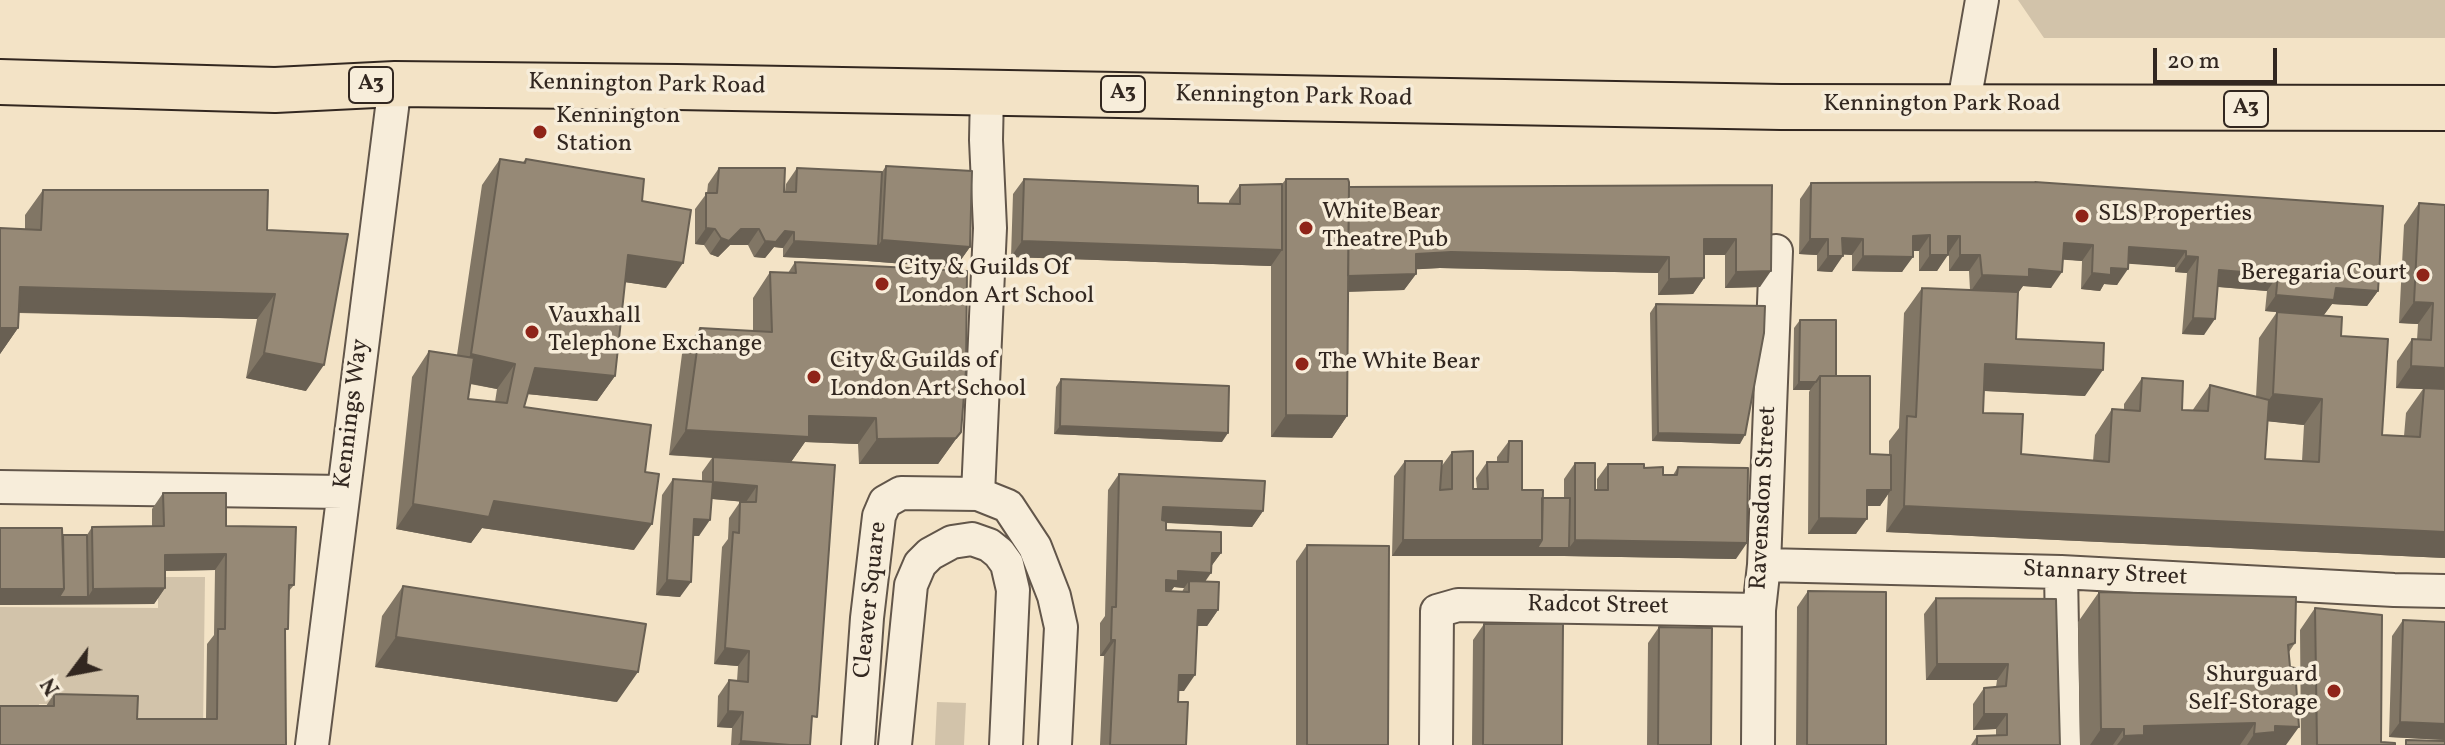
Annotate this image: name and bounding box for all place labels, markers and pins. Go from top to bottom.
place label: Kennington Station [556,104,680,160]
marker: Kennington Station [531,123,549,141]
place label: White Bear Theatre Pub [1322,200,1448,256]
place label: SLS Properties [2098,202,2252,230]
marker: SLS Properties [2073,207,2091,225]
marker: White Bear Theatre Pub [1297,219,1315,237]
place label: City & Guilds Of London Art School [898,256,1094,312]
place label: Beregaria Court [2241,261,2407,289]
marker: Beregaria Court [2414,266,2432,284]
marker: City & Guilds Of London Art School [873,275,891,293]
place label: Vauxhall Telephone Exchange [548,304,762,360]
marker: Vauxhall Telephone Exchange [523,323,541,341]
place label: City & Guilds of London Art School [830,349,1026,405]
place label: The White Bear [1318,350,1480,378]
marker: The White Bear [1293,355,1311,373]
marker: City & Guilds of London Art School [805,368,823,386]
place label: Shurguard Self-Storage [2188,663,2318,719]
marker: Shurguard Self-Storage [2325,682,2343,700]

